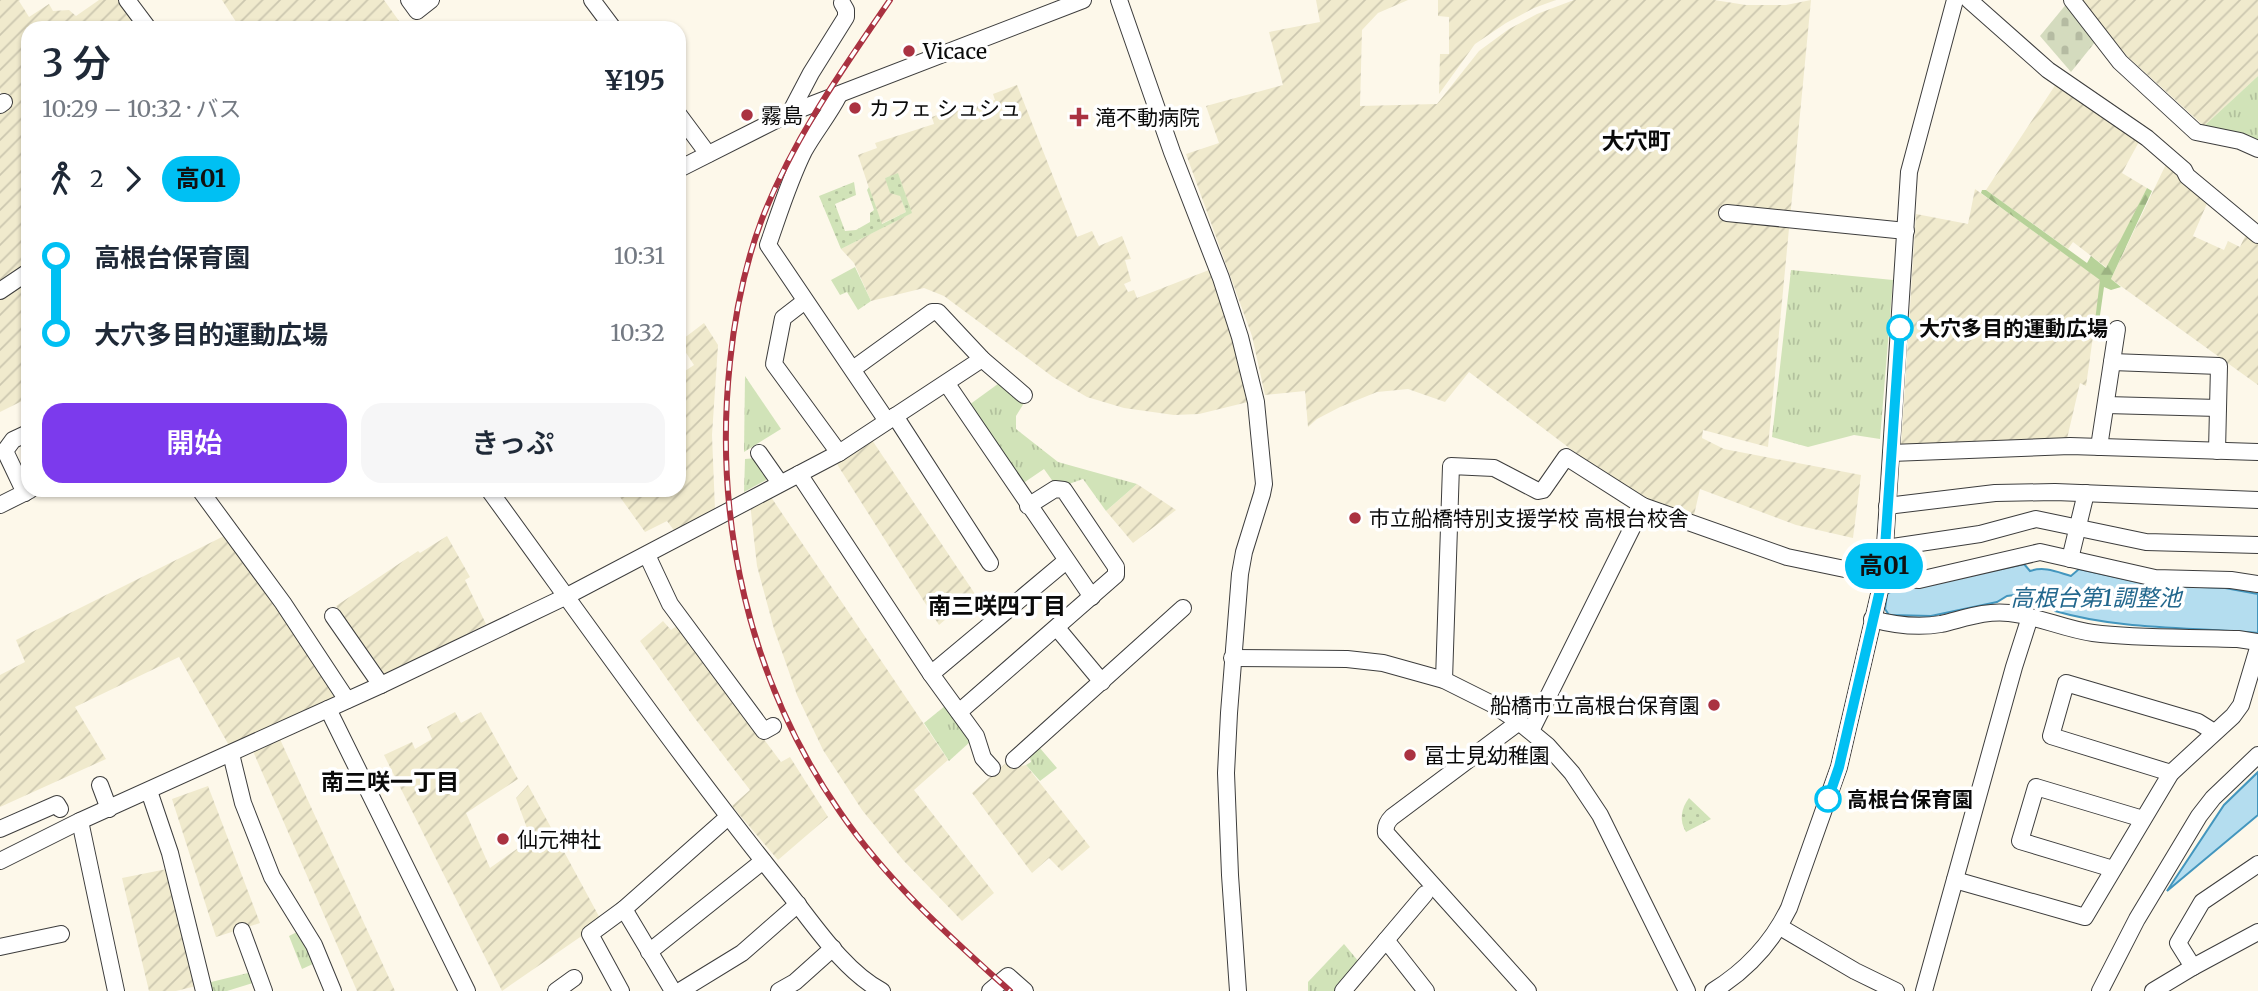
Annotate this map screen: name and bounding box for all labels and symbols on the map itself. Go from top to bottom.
place label: Vicace [922,38,987,65]
marker: Vicace [901,43,917,59]
place label: カフェ シュシュ [869,95,1021,122]
marker: カフェ シュシュ [847,100,863,116]
place label: 霧島 [761,102,803,129]
place label: 滝不動病院 [1095,104,1200,131]
marker: 霧島 [739,107,755,123]
marker: 滝不動病院 [1069,107,1089,127]
district label: 大穴町 [1602,126,1671,155]
marker: 大穴多目的運動広場 [1887,315,1913,341]
place label: 大穴多目的運動広場 [1919,315,2108,342]
place label: 市立船橋特別支援学校 高根台校舎 [1369,505,1689,532]
marker: 市立船橋特別支援学校 高根台校舎 [1347,510,1363,526]
line badge: 高01 [1844,543,1924,589]
water label: 高根台第1調整池 [2010,583,2184,612]
district label: 南三咲四丁目 [928,591,1066,620]
place label: 船橋市立高根台保育園 [1490,692,1700,719]
marker: 船橋市立高根台保育園 [1706,697,1722,713]
place label: 冨士見幼稚園 [1424,742,1550,769]
marker: 冨士見幼稚園 [1402,747,1418,763]
district label: 南三咲一丁目 [321,767,459,796]
marker: 高根台保育園 [1815,786,1841,812]
place label: 高根台保育園 [1847,786,1973,813]
place label: 仙元神社 [517,826,601,853]
marker: 仙元神社 [495,831,511,847]

